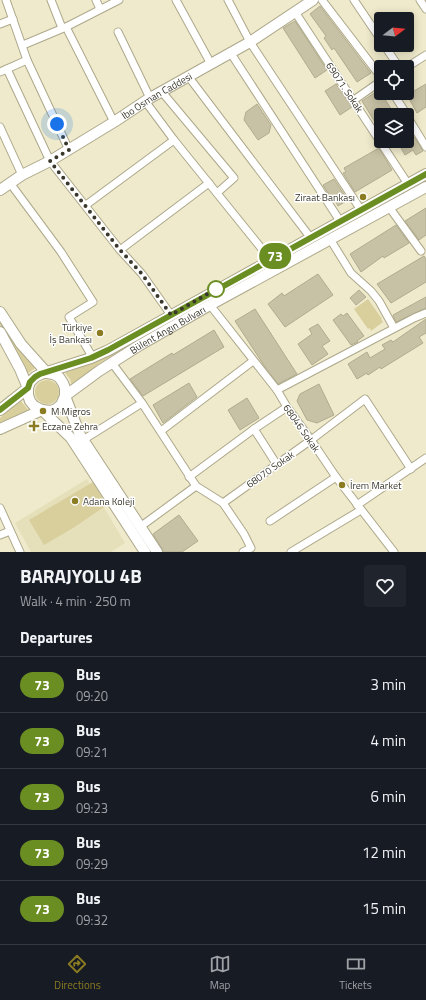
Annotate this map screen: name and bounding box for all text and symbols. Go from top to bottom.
north arrow [374,12,414,52]
map controls [374,12,414,148]
street label: 69071. Sokak [322,59,367,116]
button: locate [374,60,414,100]
street label: İbo Osman Caddesi [118,69,195,123]
button: layers [374,108,414,148]
your location [47,114,67,134]
place label: Ziraat Bankası [295,190,355,205]
marker: Ziraat Bankası [358,192,368,202]
line badge: 73 [257,243,293,269]
text: 73 [267,245,283,266]
unlabelled marker [207,280,225,298]
street label: Bülent Angın Bulvarı [127,302,208,358]
place label: Türkiye İş Bankası [50,320,92,347]
marker: Türkiye İş Bankası [95,328,105,338]
street label: 68046 Sokak [280,401,324,455]
place label: M Migros [51,404,91,419]
marker: M Migros [38,406,48,416]
place label: Eczane Zehra [42,419,98,434]
marker: Eczane Zehra [29,421,39,431]
street label: 68070 Sokak [243,447,297,491]
place label: İrem Market [350,478,402,493]
marker: İrem Market [337,480,347,490]
place label: Adana Koleji [83,494,134,509]
marker: Adana Koleji [70,496,80,506]
text: BARAJYOLU 4B [20,561,142,590]
button: heart [364,565,406,607]
text: Walk · 4 min · 250 m [20,591,131,611]
text: Departures [20,626,93,649]
text: Bus [76,663,101,686]
text: 3 min [370,673,406,696]
text: 73 [34,674,50,695]
text: 09:20 [76,686,108,706]
text: Bus [76,719,101,742]
text: 4 min [370,729,406,752]
text: 73 [34,730,50,751]
text: 09:21 [76,742,108,762]
text: Bus [76,775,101,798]
text: 6 min [370,785,406,808]
text: 73 [34,786,50,807]
text: 09:23 [76,798,108,818]
text: Bus [76,831,101,854]
text: 12 min [362,841,406,864]
text: 73 [34,842,50,863]
text: 09:29 [76,854,108,874]
text: Bus [76,887,101,910]
text: 15 min [362,897,406,920]
text: 73 [34,898,50,919]
text: 09:32 [76,910,108,930]
tab: Directions [54,953,101,993]
tab: Map [209,953,231,993]
tab: Tickets [339,953,372,993]

